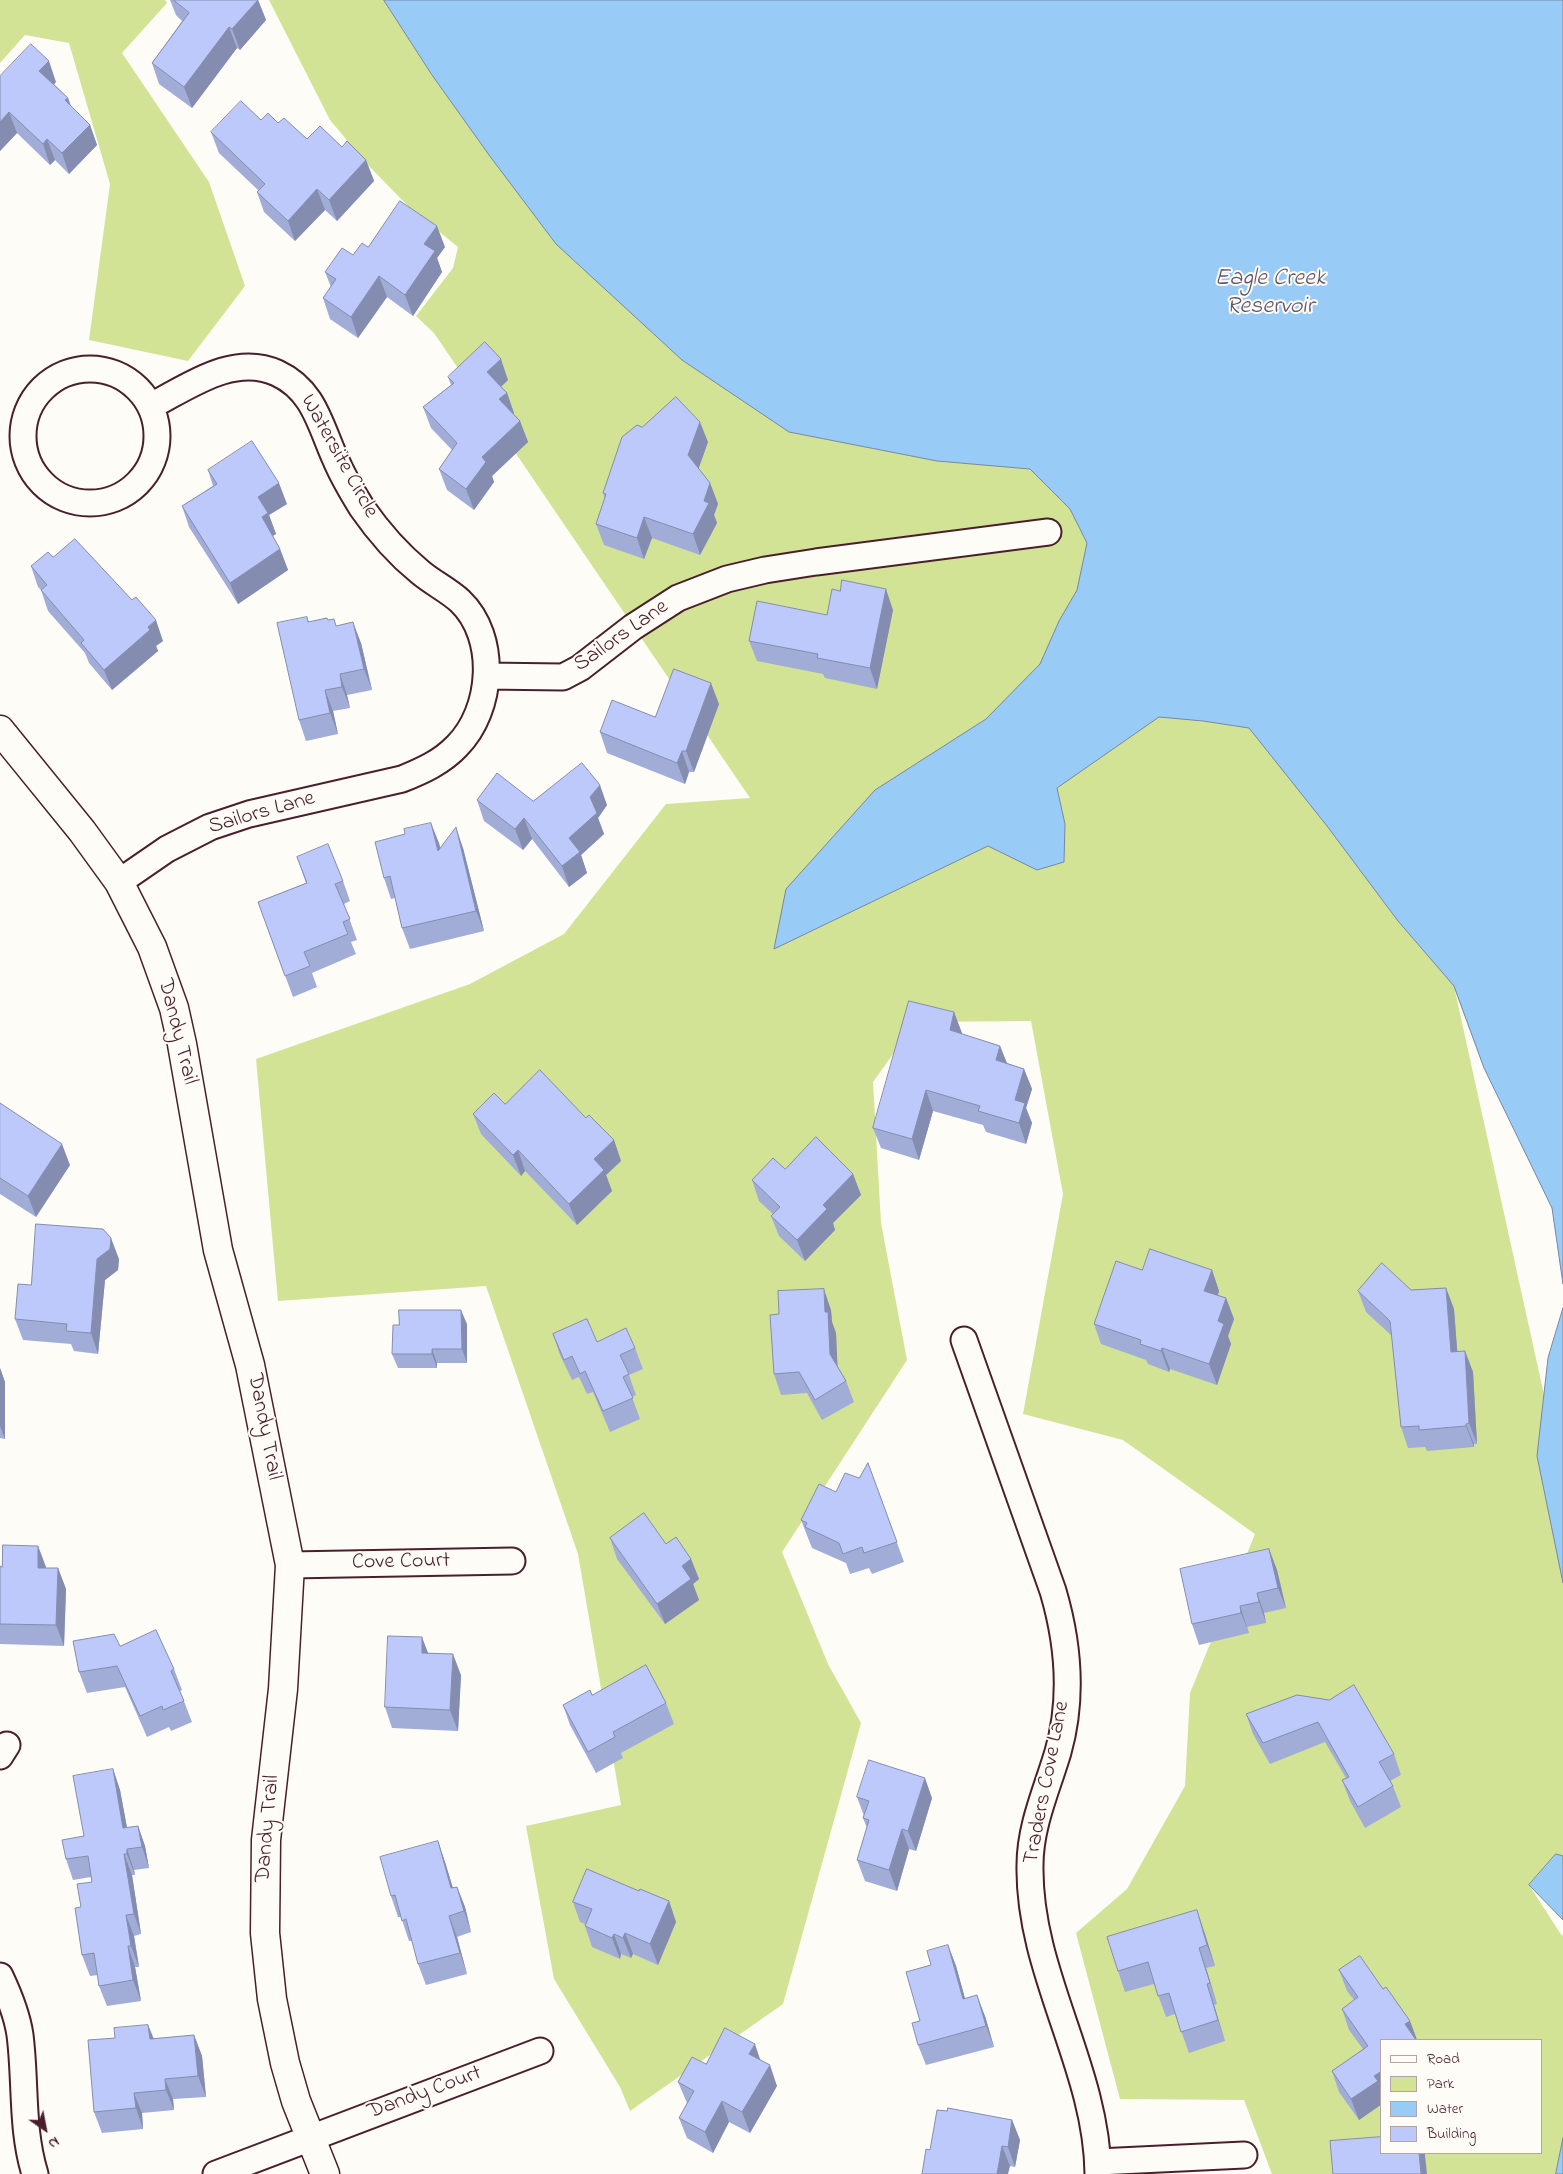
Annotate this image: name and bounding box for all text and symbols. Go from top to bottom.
water label: Eagle Creek Reservoir [1215,266,1325,322]
street label: Watersite Circle [293,391,383,523]
street label: Sailors Lane [570,595,674,679]
street label: Sailors Lane [206,786,318,842]
street label: Dandy Trail [150,976,202,1088]
street label: Dandy Trail [240,1372,286,1482]
street label: Cove Court [352,1549,450,1577]
street label: Traders Cove Lane [1019,1699,1077,1867]
street label: Dandy Trail [251,1774,287,1884]
legend [1380,2039,1543,2154]
text: Road [1427,2048,1460,2070]
street label: Dandy Court [364,2061,486,2127]
text: Park [1427,2073,1454,2095]
text: Water [1427,2098,1463,2120]
north arrow [20,2104,70,2154]
text: Building [1427,2123,1476,2145]
text: N [44,2131,63,2153]

